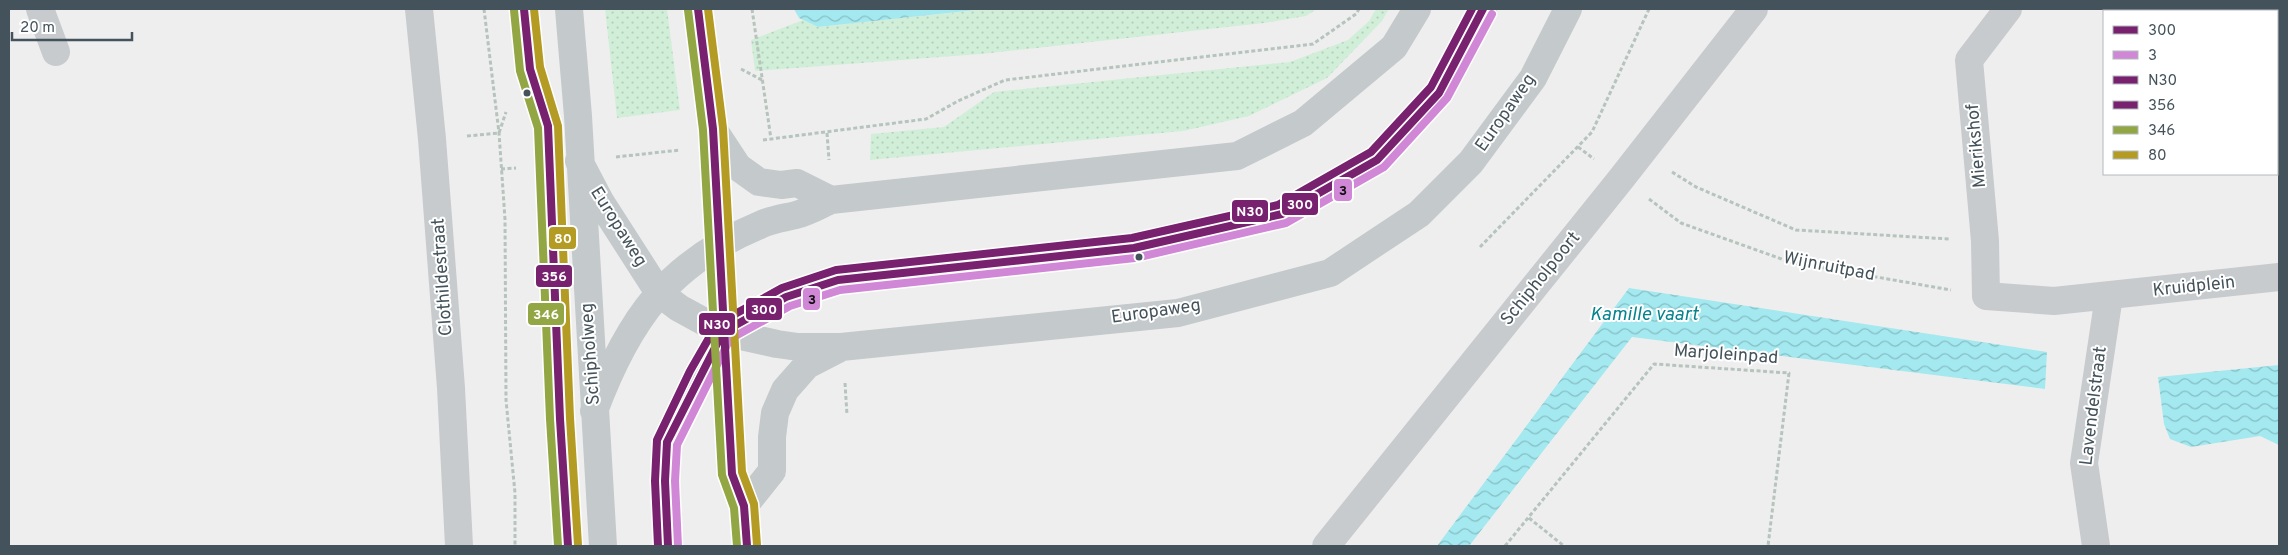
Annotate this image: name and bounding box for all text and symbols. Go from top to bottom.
scale bar [12,10,132,42]
legend [2103,10,2278,175]
text: 20 m [20,19,55,38]
text: 300 [2148,22,2176,41]
text: 3 [2148,47,2157,66]
street label: Europaweg [1471,70,1541,156]
text: N30 [2148,72,2177,91]
unlabelled marker [522,88,532,98]
text: 356 [2148,97,2175,116]
street label: Mierikshof [1962,103,1992,189]
text: 346 [2148,122,2175,141]
text: 80 [2148,147,2167,166]
line badge: 3 [1333,178,1353,202]
street label: Europaweg [584,183,652,271]
text: 3 [1339,183,1347,200]
line badge: 300 [1281,192,1319,216]
text: 300 [1287,197,1313,214]
line badge: N30 [1231,199,1269,223]
text: N30 [1236,204,1264,221]
street label: Clothildestraat [427,217,459,337]
line badge: 80 [548,226,577,250]
street label: Schipholpoort [1496,227,1586,331]
text: 80 [554,231,572,248]
street label: Wijnruitpad [1781,247,1877,287]
unlabelled marker [1134,252,1144,262]
line badge: 356 [535,264,573,288]
text: 356 [541,269,567,286]
street label: Kruidplein [2152,271,2236,303]
line badge: 3 [802,287,821,311]
text: 3 [808,292,816,309]
street label: Europaweg [1110,294,1202,330]
line badge: 300 [745,297,783,321]
line badge: 346 [527,302,565,326]
street label: Schipholweg [576,302,606,406]
text: 300 [751,302,777,319]
water label: Kamille vaart [1590,303,1699,327]
text: 346 [533,307,559,324]
line badge: N30 [698,312,736,336]
text: N30 [703,317,731,334]
street label: Marjoleinpad [1673,340,1779,370]
street label: Lavendelstraat [2075,345,2113,467]

